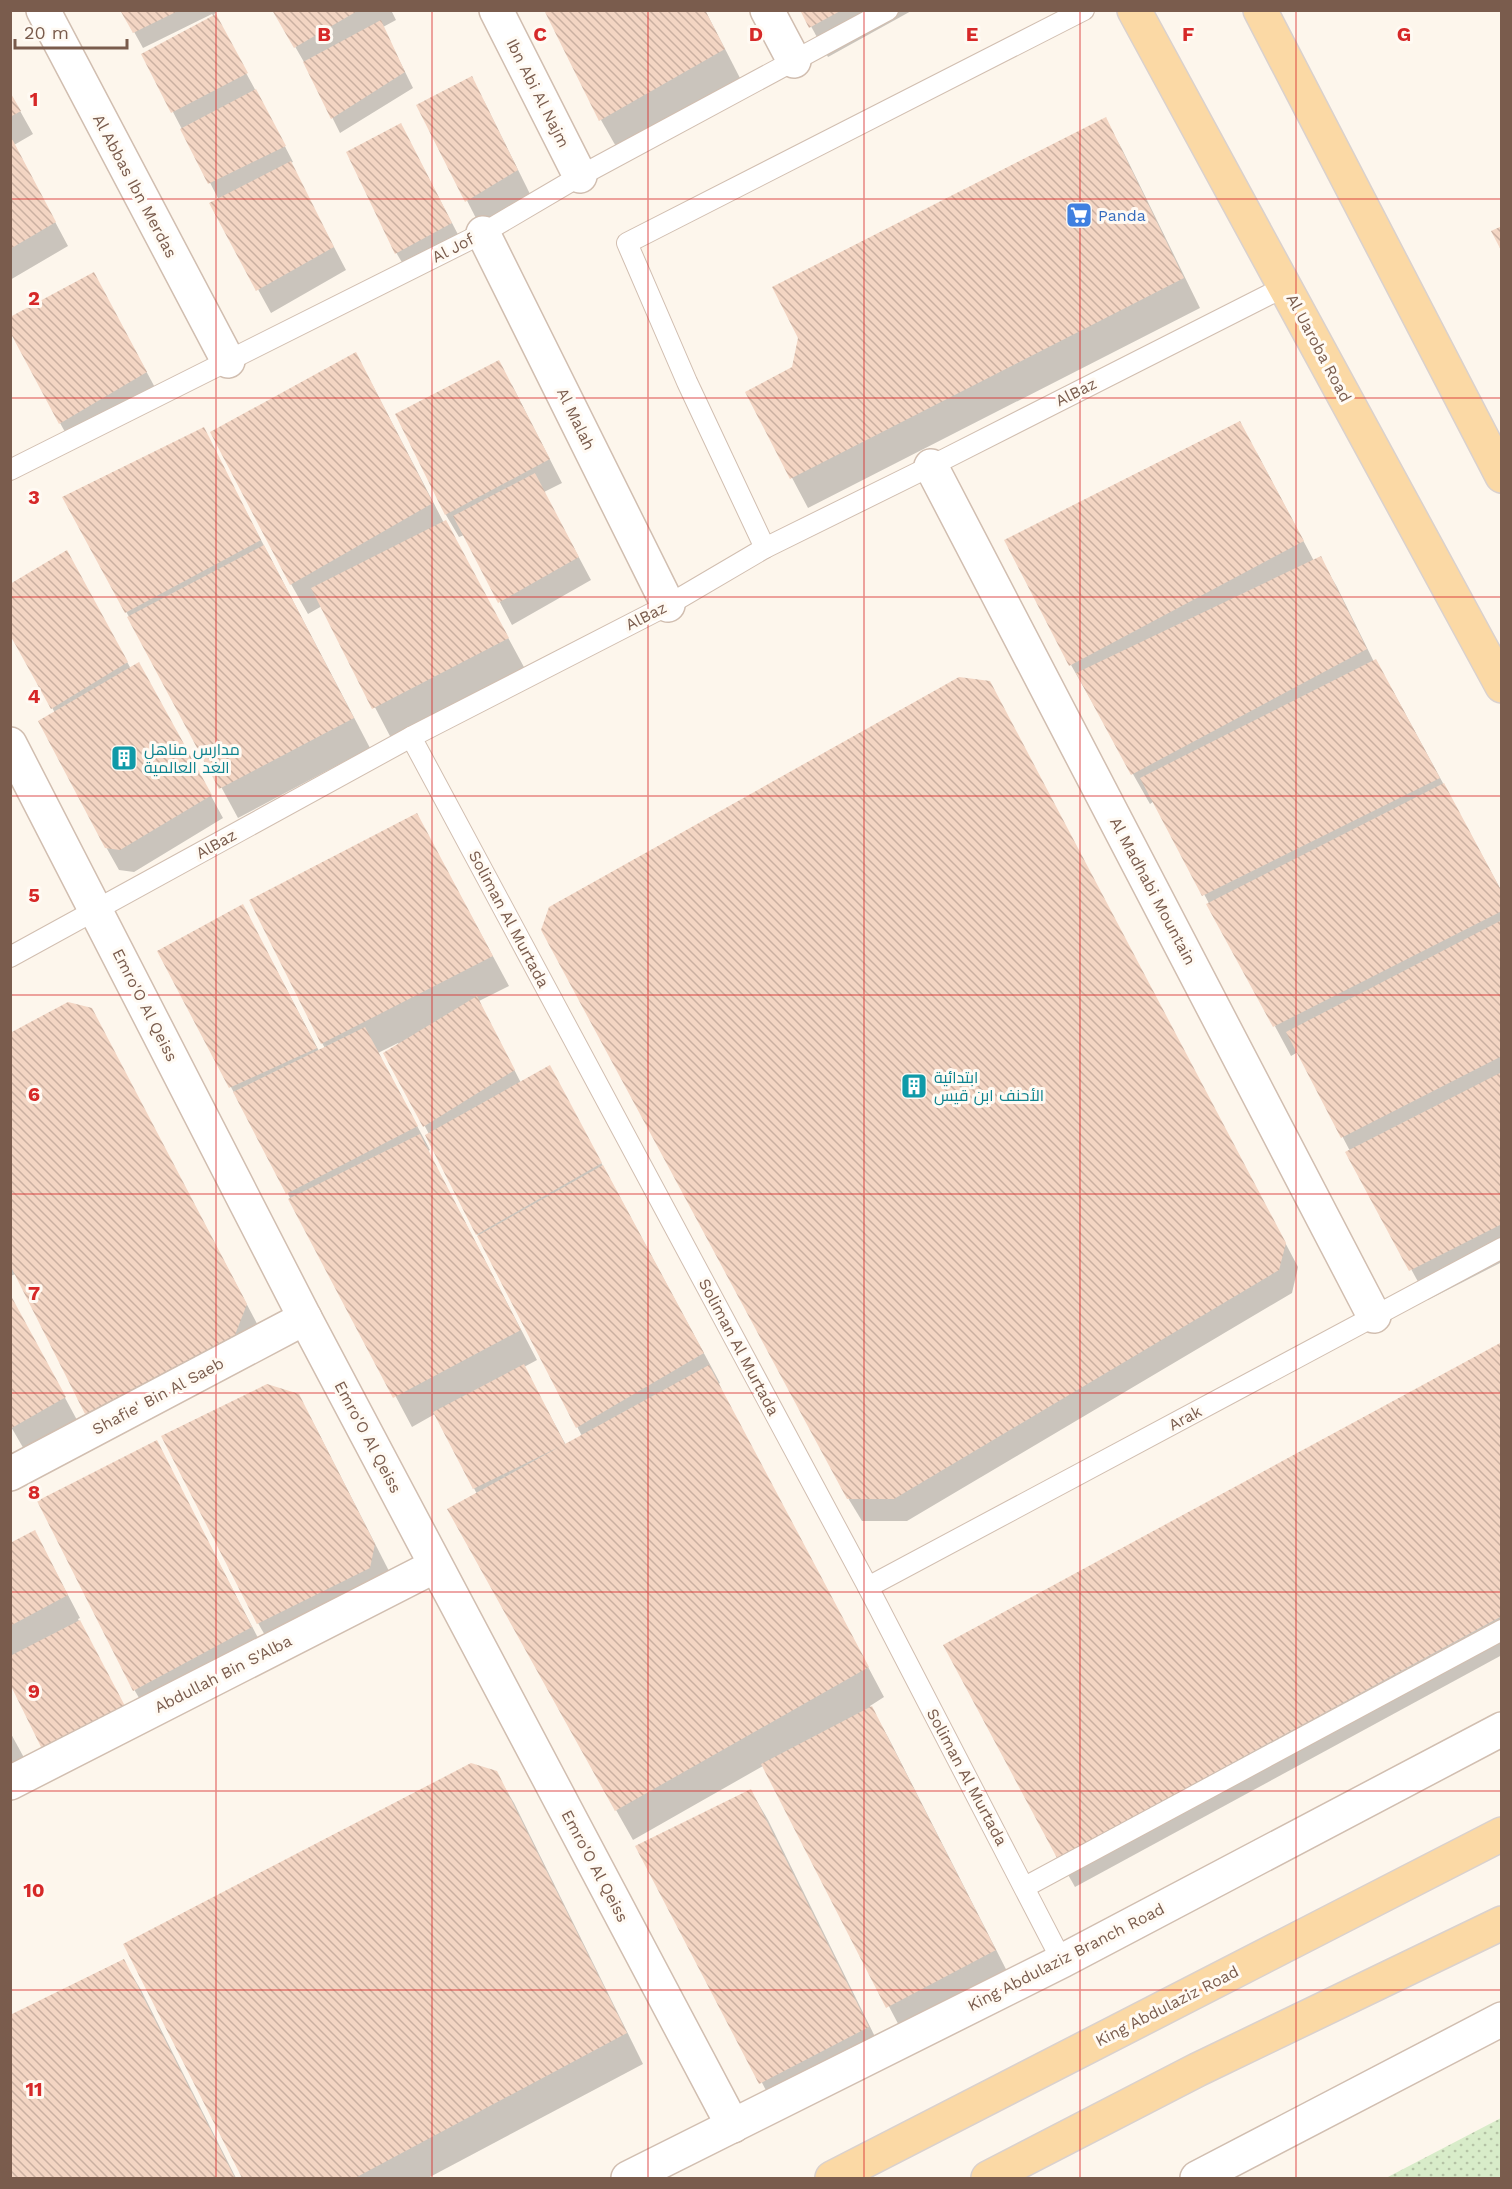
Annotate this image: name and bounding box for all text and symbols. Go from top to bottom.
scale bar [15,12,128,50]
text: 20 m [24,22,69,43]
text: B [317,22,331,46]
text: C [533,22,547,46]
text: D [749,22,763,46]
text: E [966,22,978,46]
text: F [1182,22,1194,46]
text: G [1397,22,1411,46]
street label: Ibn Abi Al Najm [502,35,574,151]
text: 1 [30,87,38,111]
street label: Al Abbas Ibn Merdas [89,111,181,261]
supermarket icon: Panda [1064,200,1094,230]
place label: Panda [1098,206,1146,225]
street label: Al Jof [429,229,478,267]
text: 2 [28,286,40,310]
street label: Al Uaroba Road [1283,291,1355,405]
street label: AlBaz [1052,374,1100,410]
street label: Al Malah [553,385,599,453]
text: 3 [28,485,40,509]
street label: AlBaz [622,598,670,634]
text: 4 [28,684,41,708]
place label: مدارس مناهل الغد العالمية [144,740,240,777]
building icon: مدارس مناهل الغد العالمية [109,743,139,773]
street label: Al Madhabi Mountain [1106,814,1200,968]
street label: AlBaz [192,825,240,863]
street label: Soliman Al Murtada [465,847,553,991]
text: 5 [28,883,40,907]
street label: Emro'O Al Qeiss [108,945,182,1065]
place label: ابتدائية الأحنف ابن قيس [934,1068,1044,1106]
building icon: ابتدائية الأحنف ابن قيس [899,1071,929,1101]
text: 6 [28,1082,40,1106]
street label: Soliman Al Murtada [695,1275,783,1419]
text: 7 [28,1281,40,1305]
street label: Shafie' Bin Al Saeb [89,1353,227,1439]
street label: Emro'O Al Qeiss [330,1378,406,1496]
street label: Arak [1165,1401,1205,1435]
text: 8 [28,1480,40,1504]
street label: Abdullah Bin S'Alba [151,1631,295,1717]
text: 9 [28,1679,40,1703]
street label: Soliman Al Murtada [923,1705,1011,1849]
street label: Emro'O Al Qeiss [557,1807,633,1925]
text: 10 [23,1878,45,1902]
street label: King Abdulaziz Branch Road [964,1899,1168,2015]
street label: King Abdulaziz Road [1092,1962,1242,2050]
text: 11 [25,2077,43,2101]

